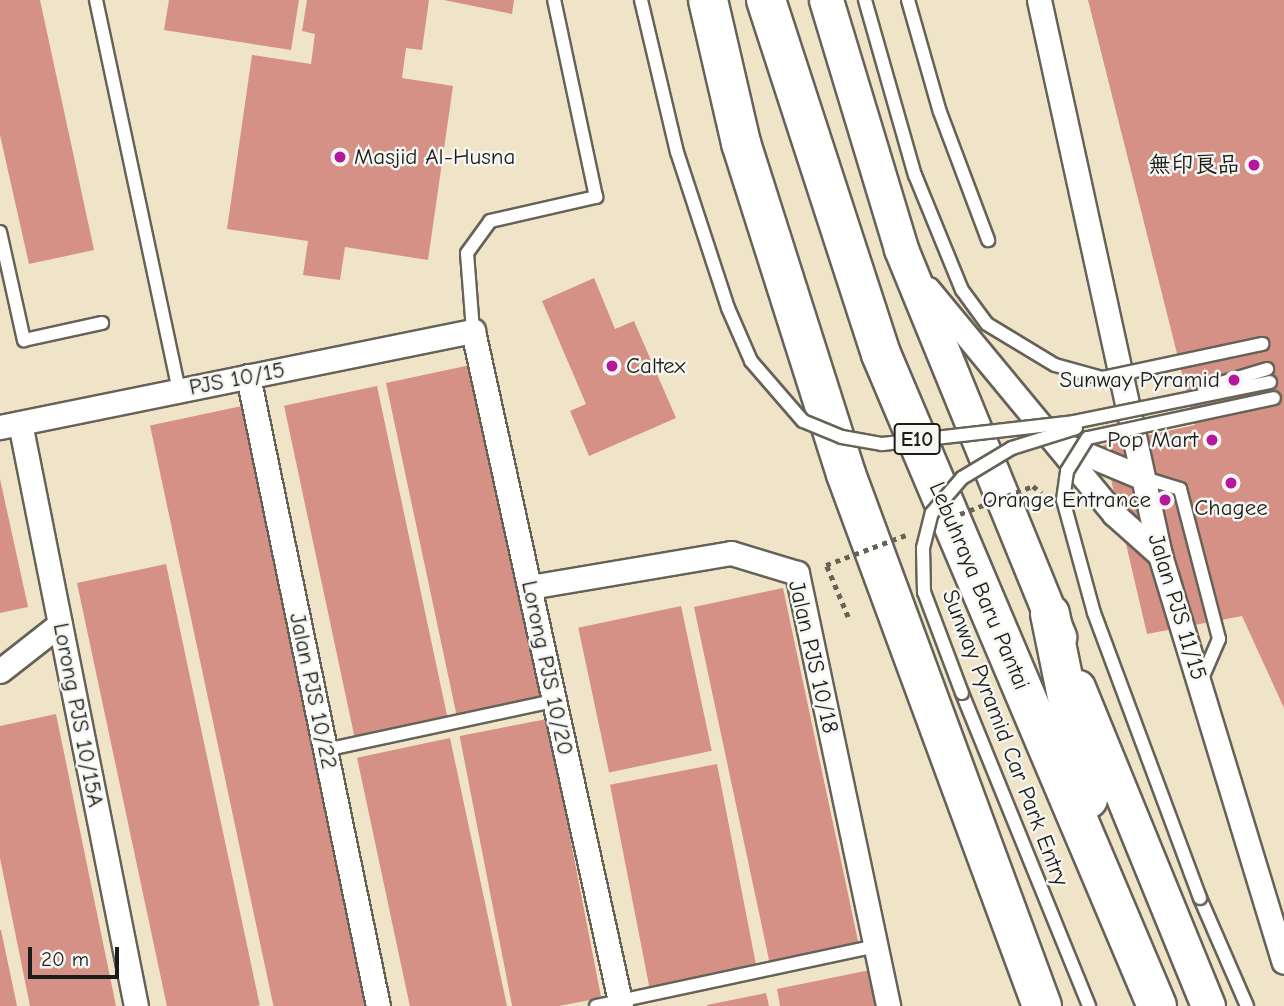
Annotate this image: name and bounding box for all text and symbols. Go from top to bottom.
place label: Masjid Al-Husna [354,143,515,171]
marker: Masjid Al-Husna [332,149,348,165]
place label: 無印良品 [1148,151,1240,179]
marker: 無印良品 [1246,157,1262,173]
place label: Caltex [626,352,685,380]
street label: PJS 10/15 [187,356,287,402]
marker: Caltex [604,358,620,374]
place label: Sunway Pyramid [1060,366,1220,394]
marker: Sunway Pyramid [1226,372,1242,388]
road number: E10 [892,422,942,457]
place label: Pop Mart [1107,426,1198,454]
marker: Pop Mart [1204,432,1220,448]
marker: Chagee [1223,475,1239,491]
street label: Lebuhraya Baru Pantai [923,478,1035,694]
place label: Orange Entrance [982,486,1151,514]
marker: Orange Entrance [1157,492,1173,508]
place label: Chagee [1194,494,1268,522]
street label: Jalan PJS 11/15 [1142,530,1212,684]
street label: Lorong PJS 10/20 [515,578,579,758]
street label: Jalan PJS 10/18 [782,578,844,736]
street label: Sunway Pyramid Car Park Entry [936,586,1074,890]
street label: Jalan PJS 10/22 [283,610,343,772]
street label: Lorong PJS 10/15A [47,621,109,809]
scale bar [32,932,122,976]
text: 20 m [41,947,89,971]

